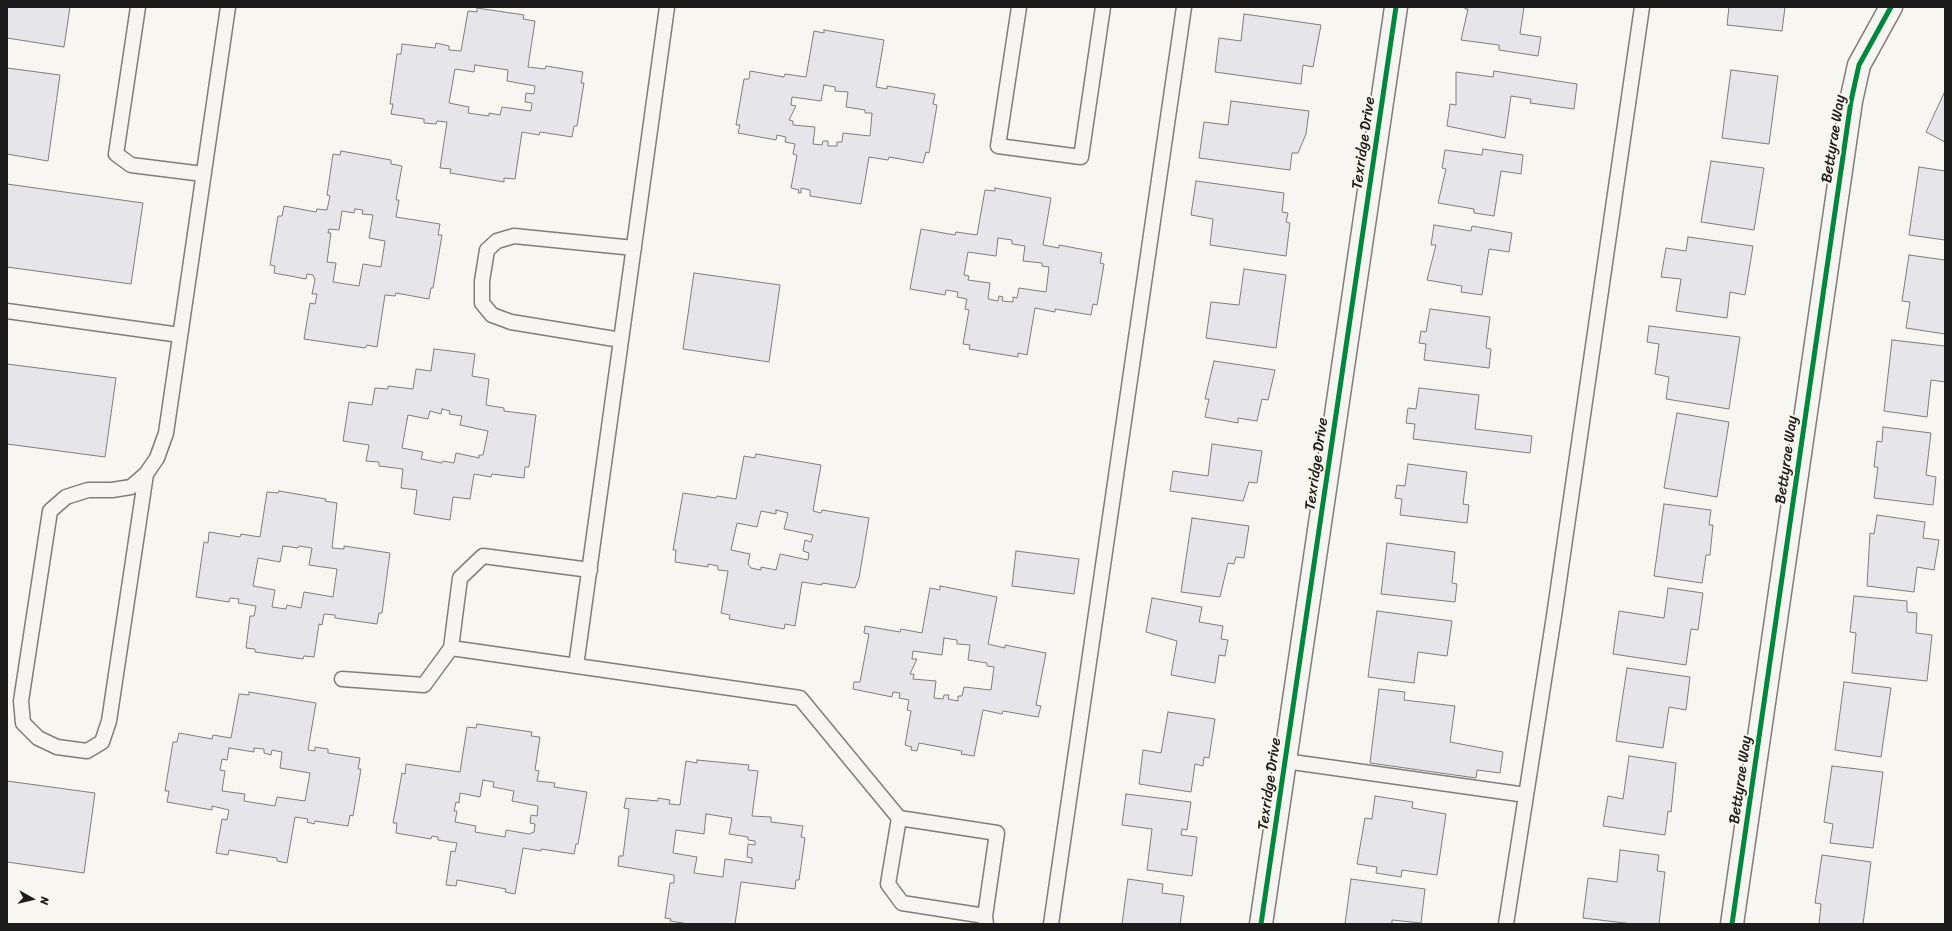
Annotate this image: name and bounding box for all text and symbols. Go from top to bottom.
street label: Bettyrae Way [1818,94,1850,184]
street label: Texridge Drive [1349,96,1379,190]
street label: Bettyrae Way [1772,415,1802,505]
street label: Texridge Drive [1302,417,1332,511]
street label: Bettyrae Way [1726,735,1756,825]
street label: Texridge Drive [1255,737,1285,831]
north arrow [12,879,52,919]
text: N [34,896,54,906]

